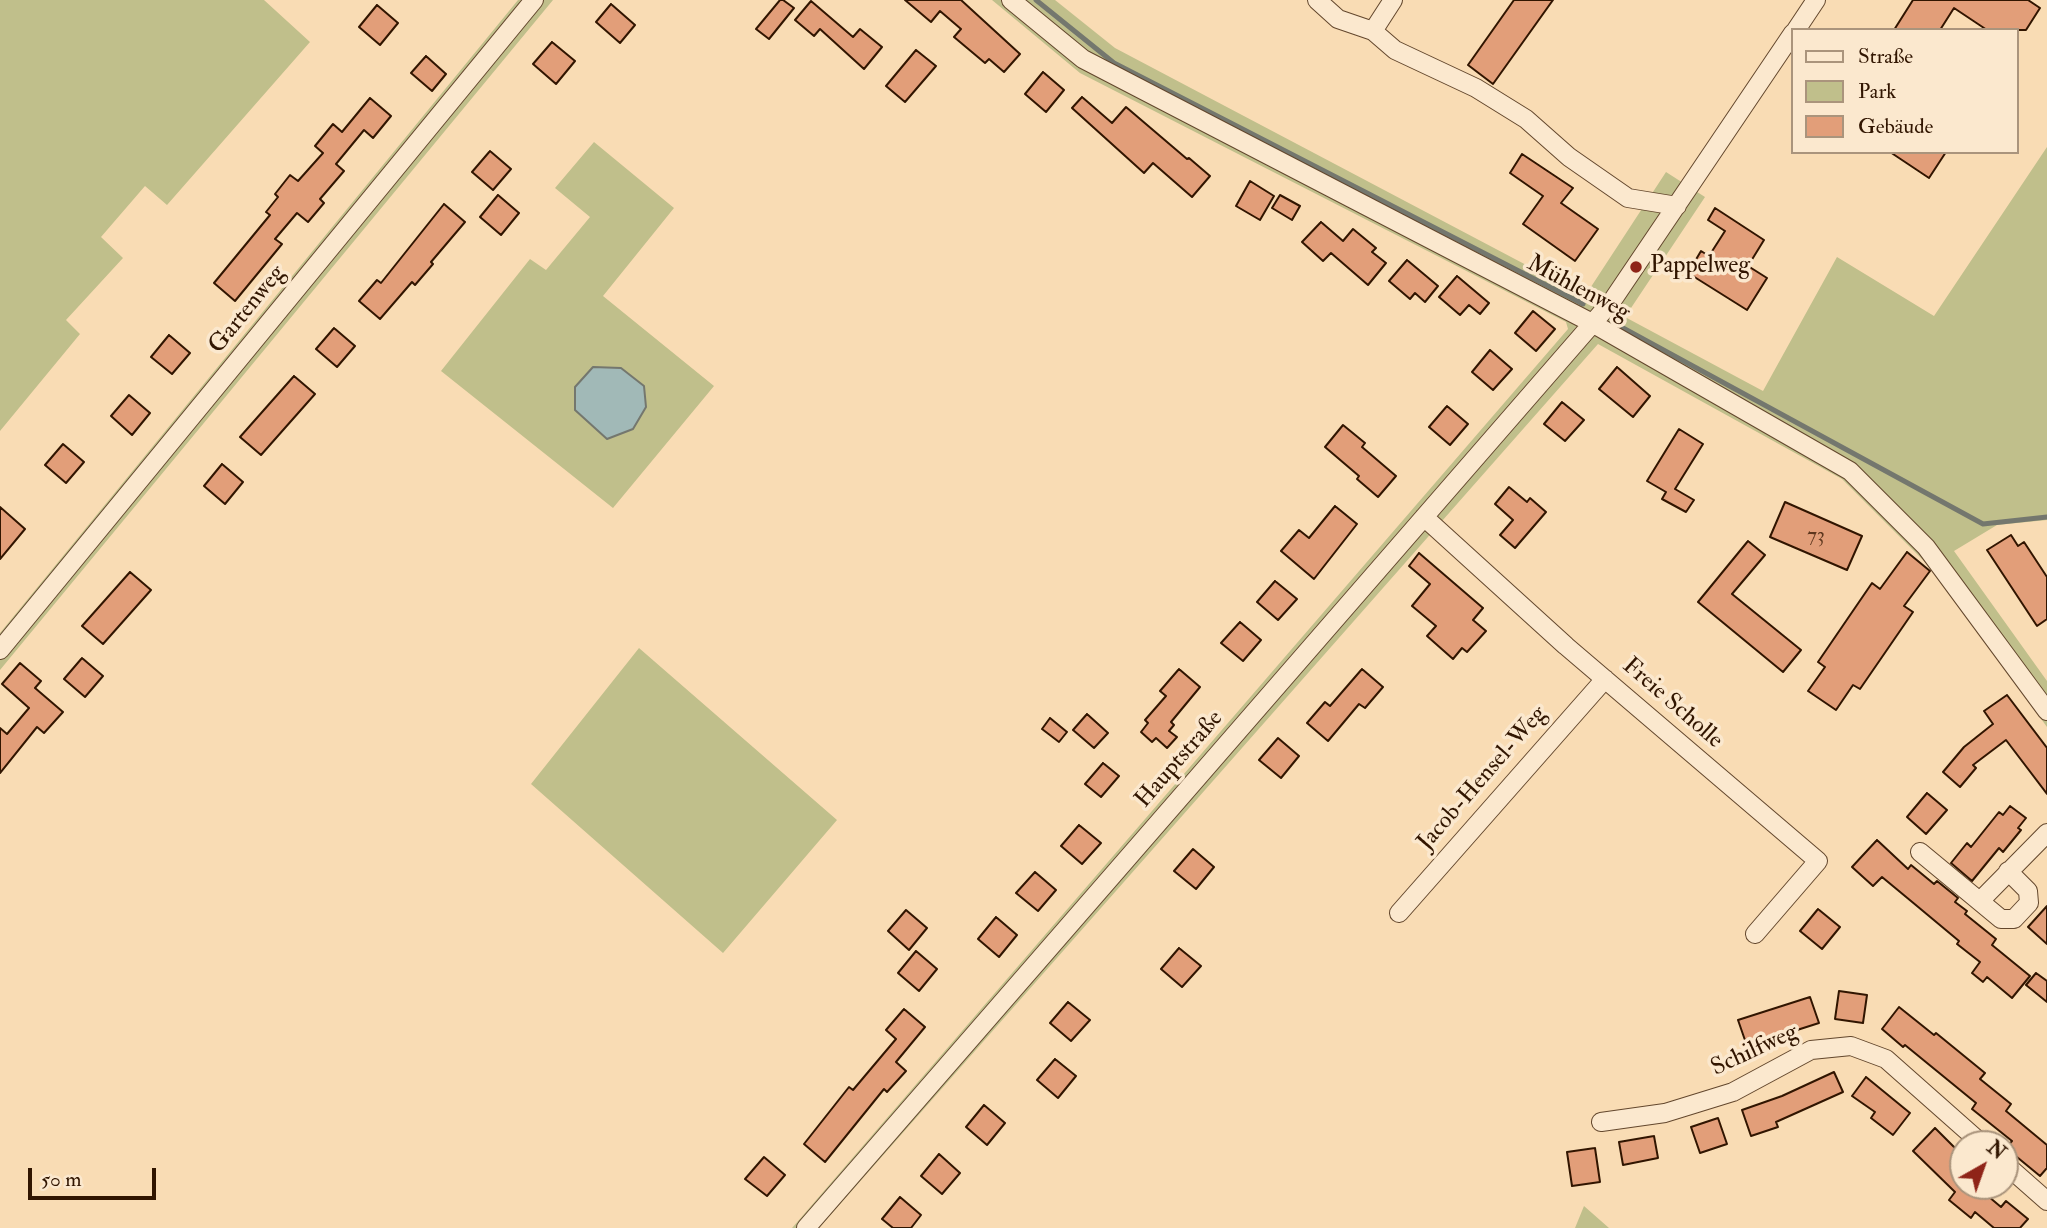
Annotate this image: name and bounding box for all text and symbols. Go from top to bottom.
legend [1792,28,2019,154]
text: Straße [1858,43,1913,70]
text: Park [1858,78,1896,105]
text: Gebäude [1858,113,1933,140]
street label: Mühlenweg [1522,250,1634,328]
place label: Pappelweg [1650,253,1750,281]
marker: Pappelweg [1628,259,1644,275]
street label: Gartenweg [204,260,292,360]
house number: 73 [1807,523,1825,549]
street label: Freie Scholle [1616,652,1728,756]
street label: Jacob-Hensel-Weg [1412,701,1554,857]
street label: Hauptstraße [1130,705,1230,815]
street label: Schilfweg [1707,1018,1803,1084]
north arrow [1949,1130,2019,1200]
text: N [1982,1136,2010,1165]
scale bar [32,1154,159,1198]
text: 50 m [41,1166,82,1193]

